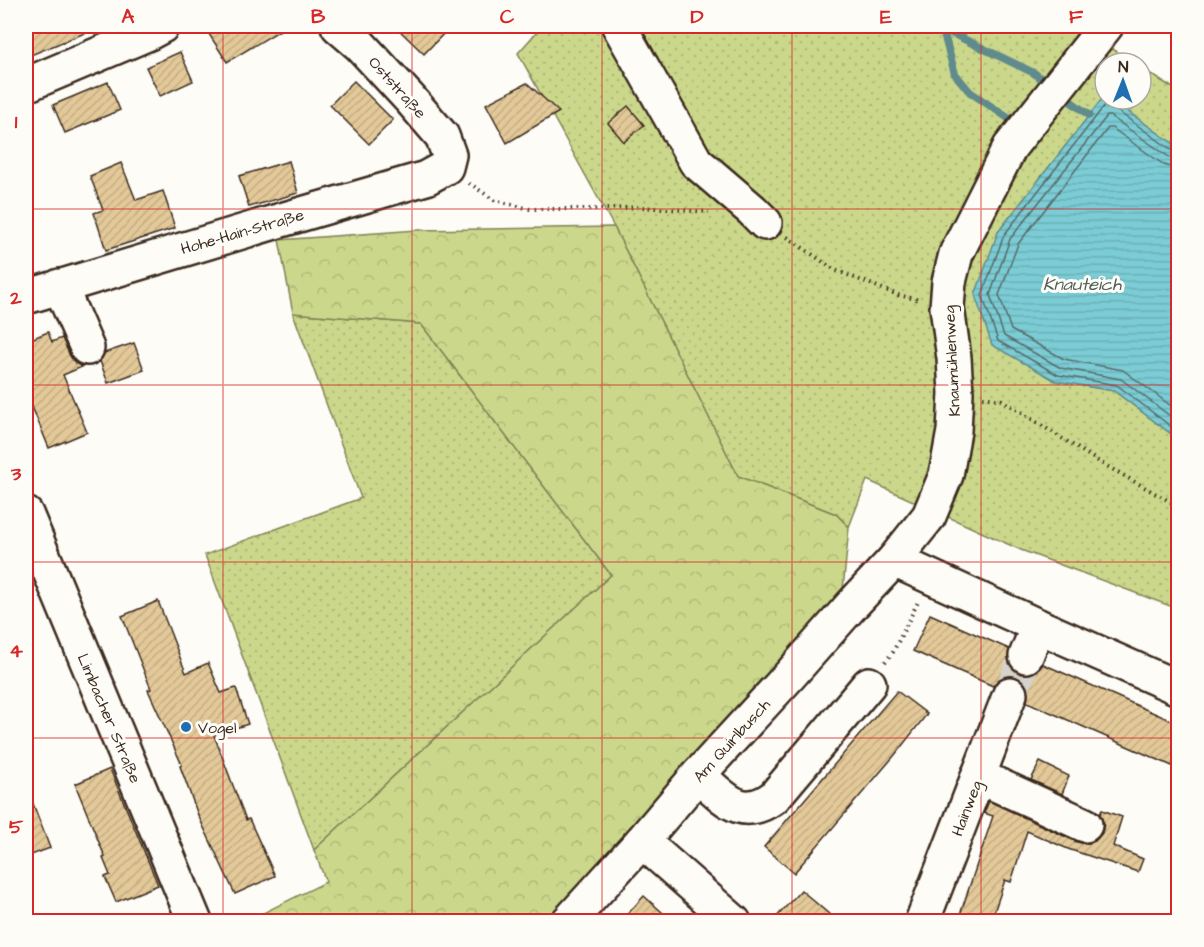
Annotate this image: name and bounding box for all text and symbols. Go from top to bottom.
text: A [122,3,135,31]
text: B [311,3,326,31]
text: C [500,3,515,31]
text: D [691,3,704,31]
text: E [880,3,892,31]
text: F [1069,3,1084,31]
north arrow [1093,51,1153,111]
street label: Oststraße [363,52,431,124]
text: N [1118,56,1128,78]
text: 1 [15,108,18,136]
street label: Hohe-Hain-Straße [178,204,307,260]
water label: Knauteich [1043,272,1122,297]
text: 2 [9,284,22,312]
street label: Knaumühlenweg [938,305,967,417]
text: 3 [10,460,22,488]
text: 4 [9,637,23,665]
street label: Limbacher Straße [72,650,146,787]
street label: Am Quirlbusch [688,694,775,787]
place label: Vogel [198,717,236,740]
marker: Vogel [179,720,193,734]
street label: Hainweg [946,777,989,840]
text: 5 [9,813,24,841]

